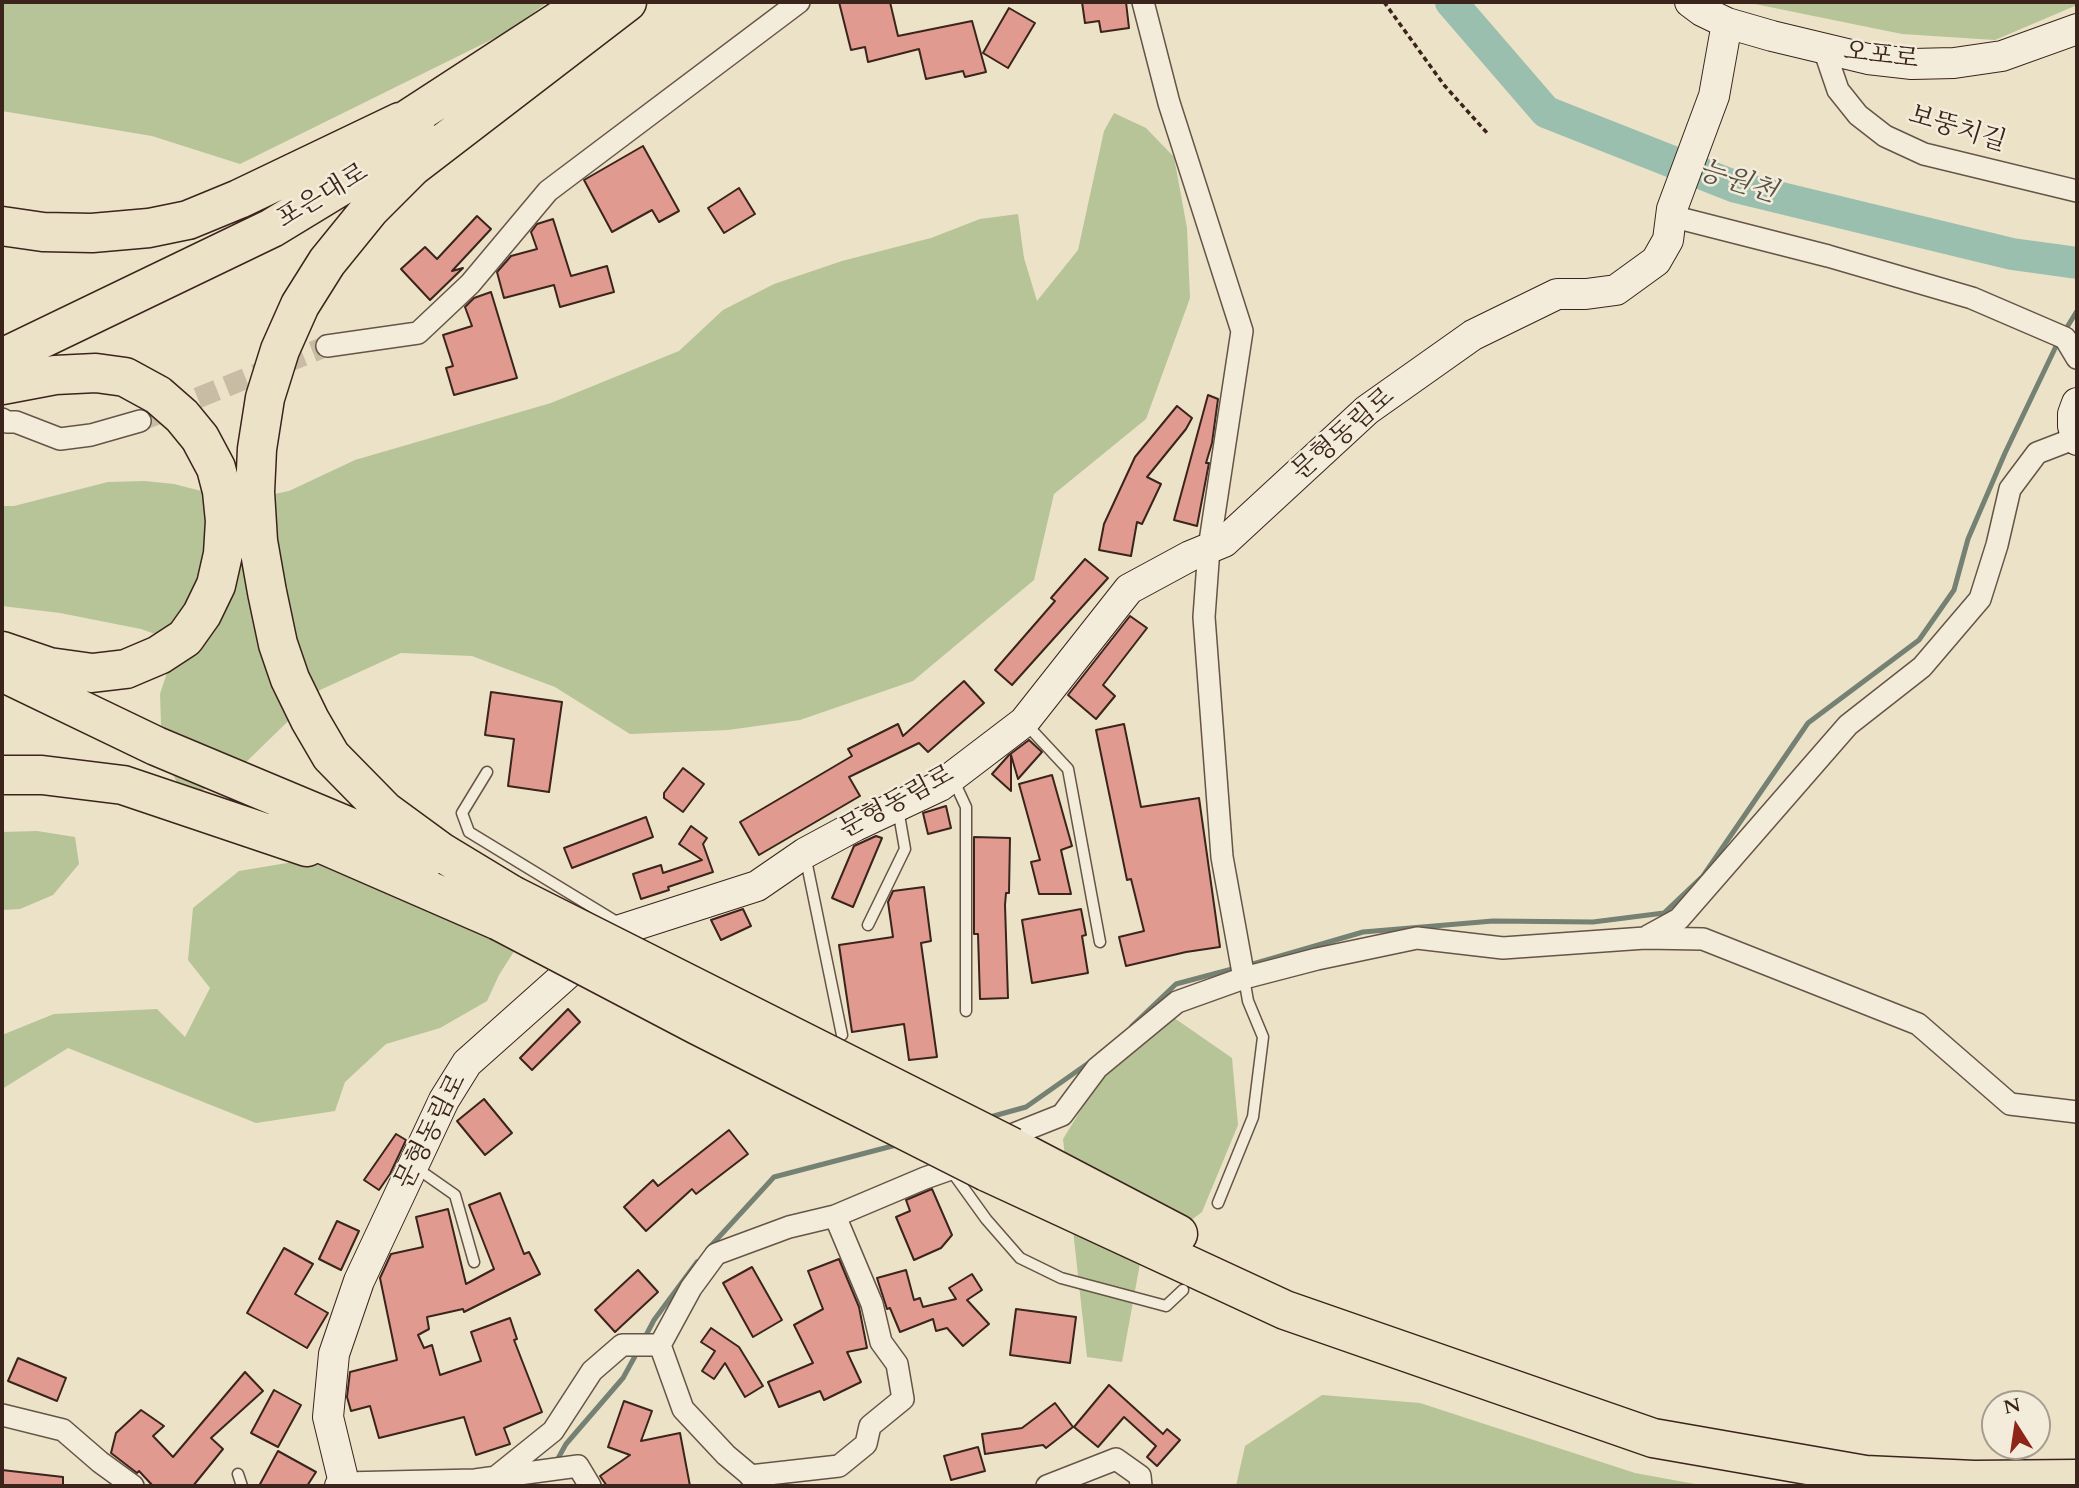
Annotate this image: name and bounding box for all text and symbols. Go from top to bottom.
street label: 오포로 [1842,37,1920,77]
street label: 보뚱치길 [1904,100,2010,160]
water label: 능원천 [1693,154,1781,212]
street label: 포은대로 [272,158,374,236]
street label: 문형동림로 [1286,382,1402,488]
street label: 문형동림로 [834,760,960,846]
street label: 문형동림로 [390,1069,474,1195]
north arrow [1981,1390,2051,1460]
text: N [2001,1392,2023,1421]

